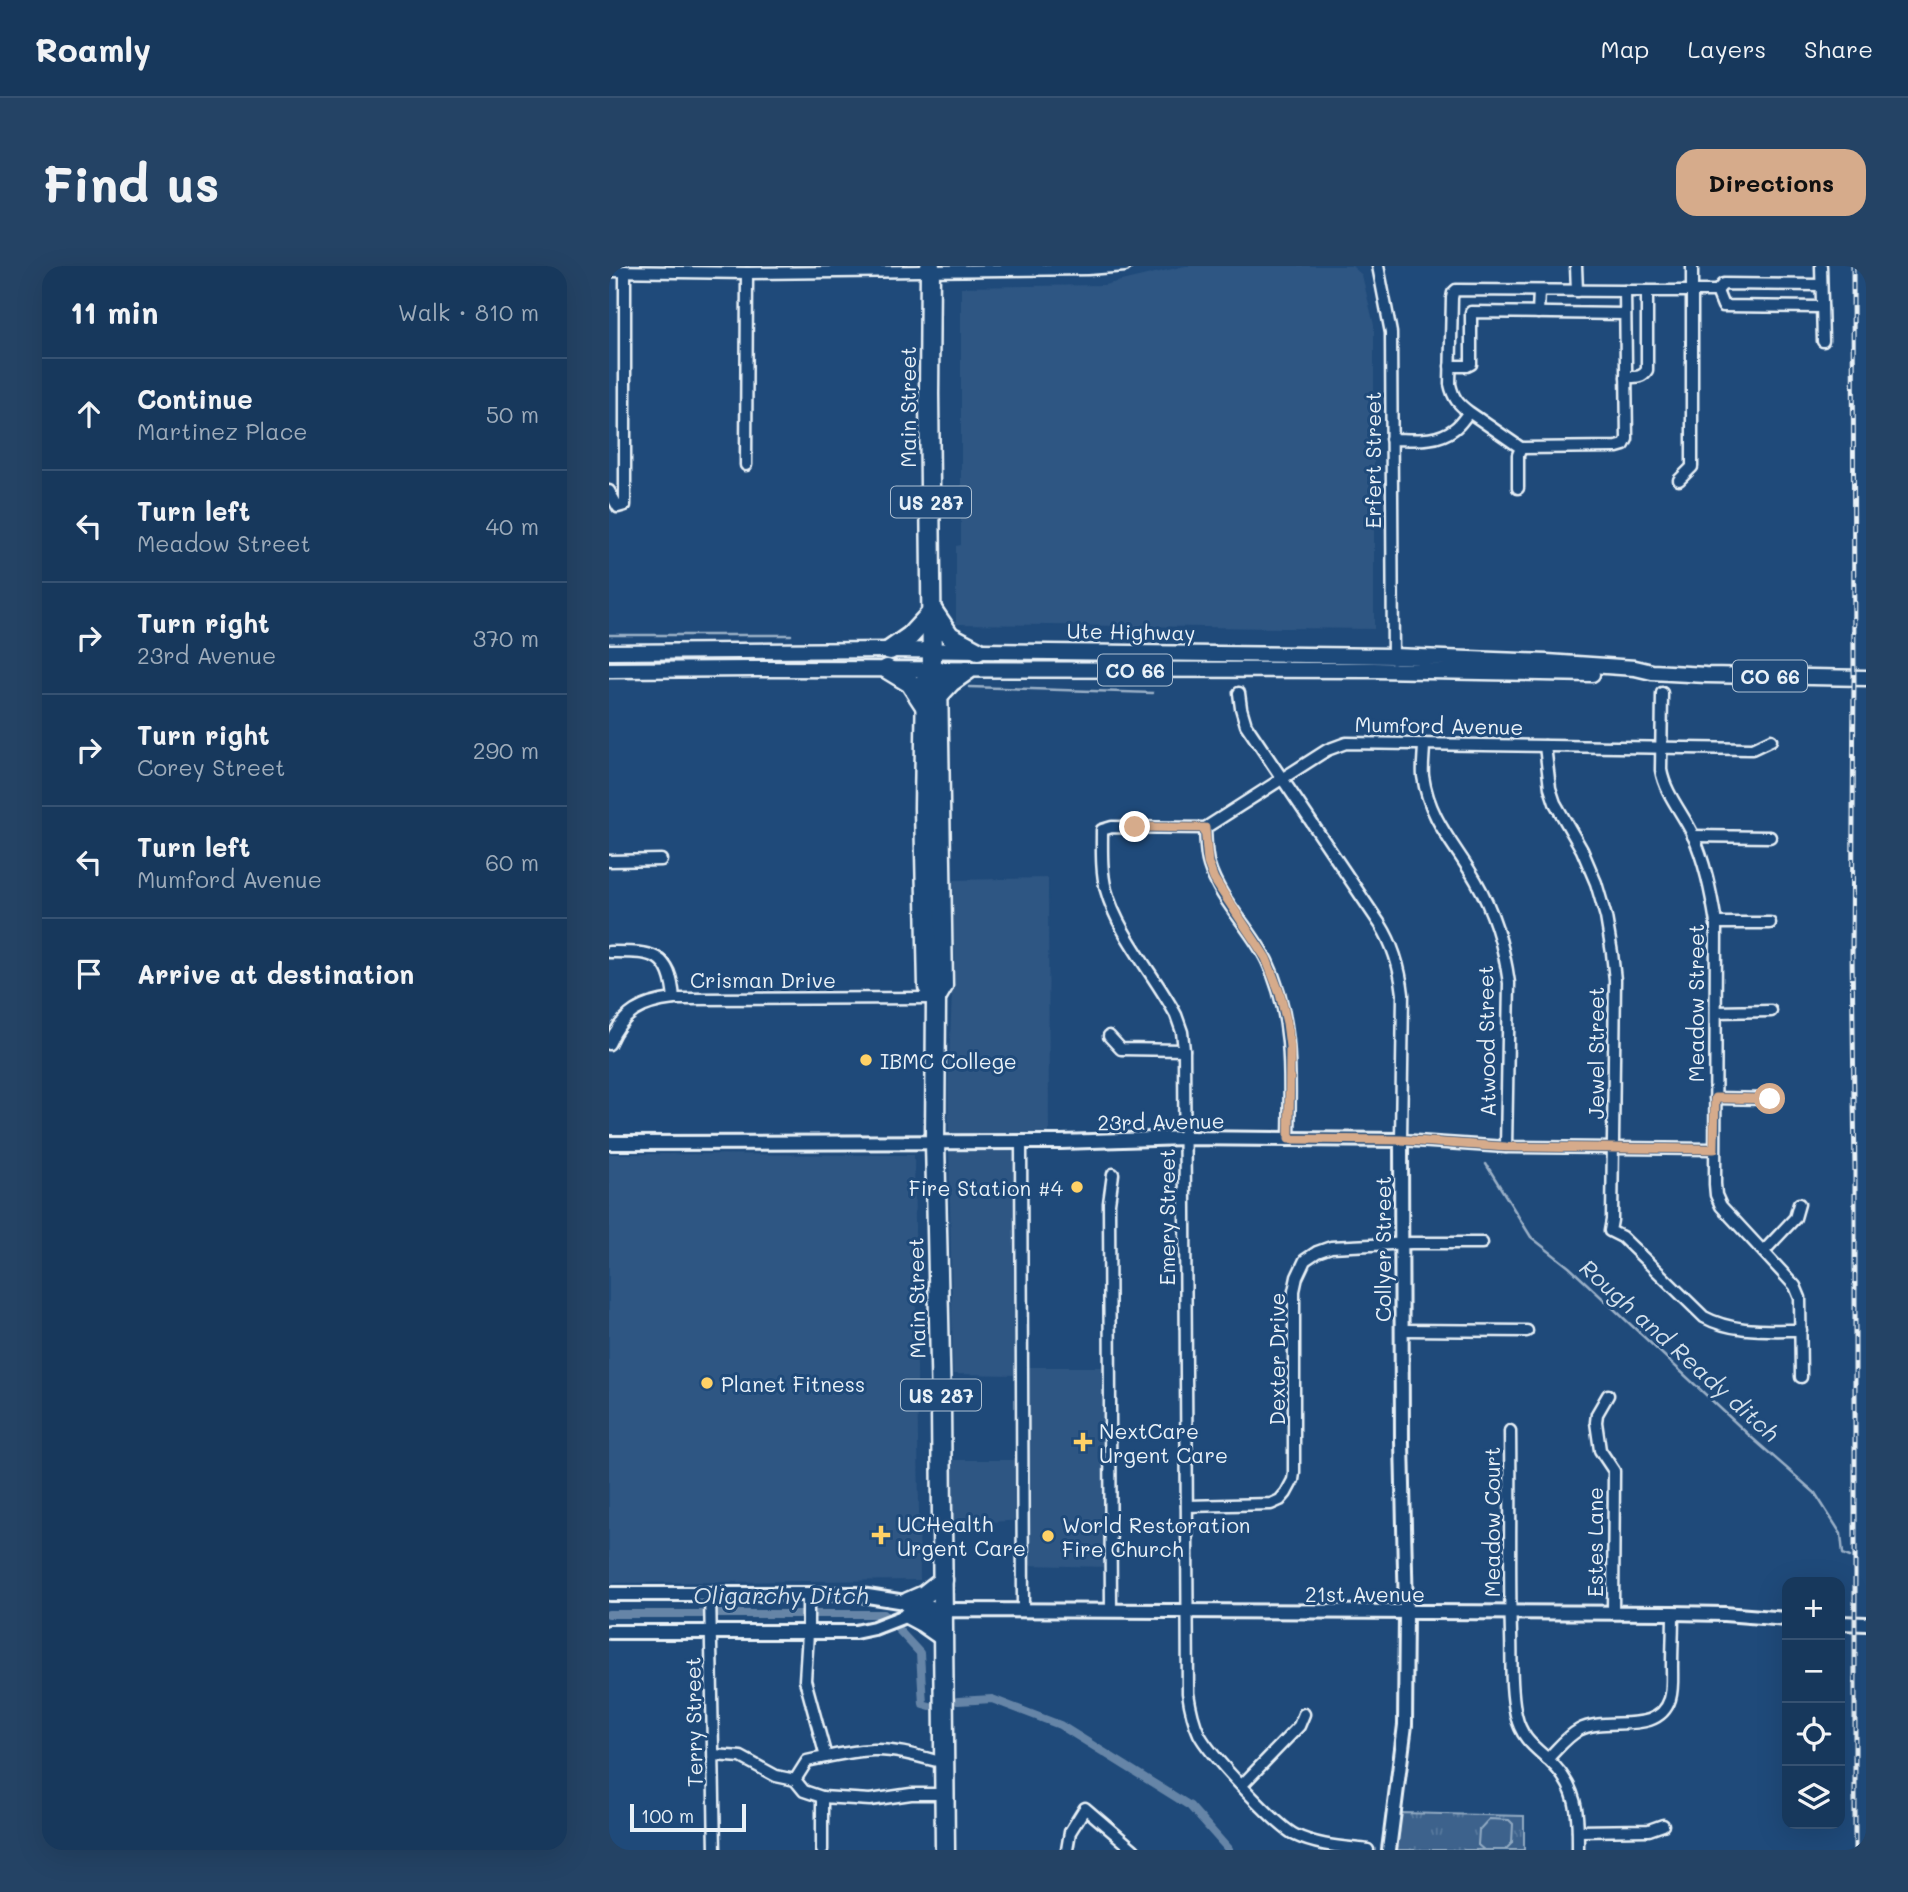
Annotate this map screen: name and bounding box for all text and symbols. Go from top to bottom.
text: Roamly [35,27,151,70]
text: Map [1601,33,1649,64]
text: Layers [1687,33,1766,64]
text: Share [1804,33,1873,64]
button: Directions [1676,149,1866,216]
text: Find us [42,151,220,214]
text: 11 min [70,292,159,332]
text: Walk · 810 m [398,297,539,327]
street label: Main Street [894,346,921,468]
text: Continue [137,382,253,416]
street label: Erfert Street [1359,391,1386,529]
icon: ahead [70,395,108,433]
text: 50 m [486,399,539,429]
text: Martinez Place [137,416,307,446]
road number: US 287 [891,486,971,518]
text: Turn left [137,494,250,528]
icon: left [70,507,108,545]
text: 40 m [486,511,539,541]
text: Meadow Street [137,528,311,558]
text: Turn right [137,606,270,640]
street label: Ute Highway [1066,616,1196,646]
icon: right [70,619,108,657]
text: 370 m [473,623,539,653]
text: 23rd Avenue [137,640,276,670]
road number: CO 66 [1098,654,1172,686]
road number: CO 66 [1733,660,1807,692]
street label: Mumford Avenue [1354,710,1524,740]
text: Turn right [137,718,270,752]
icon: right [70,731,108,769]
text: 290 m [473,735,539,765]
text: Corey Street [137,752,285,782]
route end [1119,811,1150,842]
text: Turn left [137,830,250,864]
icon: left [70,843,108,881]
text: 60 m [485,847,539,877]
text: Mumford Avenue [137,864,322,894]
street label: Meadow Street [1682,924,1709,1082]
icon: arrive [70,955,108,993]
text: Arrive at destination [137,957,414,991]
street label: Atwood Street [1471,965,1501,1117]
street label: Crisman Drive [690,966,836,993]
street label: Jewel Street [1582,987,1609,1119]
place label: IBMC College [880,1047,1017,1074]
marker: IBMC College [858,1052,874,1068]
route start [1754,1083,1785,1114]
street label: 23rd Avenue [1097,1106,1225,1136]
street label: Emery Street [1153,1149,1180,1285]
place label: Fire Station #4 [909,1174,1064,1201]
street label: Collyer Street [1369,1176,1396,1322]
marker: Fire Station #4 [1069,1179,1085,1195]
street label: Main Street [901,1237,931,1359]
water label: Rough and Ready ditch [1574,1252,1786,1448]
street label: Dexter Drive [1263,1292,1290,1426]
place label: Planet Fitness [721,1370,865,1397]
marker: Planet Fitness [699,1375,715,1391]
road number: US 287 [901,1380,981,1410]
place label: NextCare Urgent Care [1099,1417,1228,1468]
marker: NextCare Urgent Care [1073,1432,1093,1452]
street label: Meadow Court [1478,1447,1505,1597]
street label: Estes Lane [1581,1487,1608,1597]
place label: UCHealth Urgent Care [897,1510,1026,1561]
place label: World Restoration Fire Church [1062,1511,1250,1562]
marker: UCHealth Urgent Care [871,1525,891,1545]
marker: World Restoration Fire Church [1040,1528,1056,1544]
map controls [1782,1577,1845,1829]
button: + [1782,1577,1845,1640]
water label: Oligarchy Ditch [693,1580,869,1610]
street label: 21st Avenue [1305,1580,1425,1607]
button: − [1782,1640,1845,1703]
street label: Terry Street [678,1657,708,1787]
button: locate [1782,1703,1845,1766]
button: layers [1782,1766,1845,1829]
scale bar [630,1801,745,1833]
text: 100 m [641,1803,694,1828]

